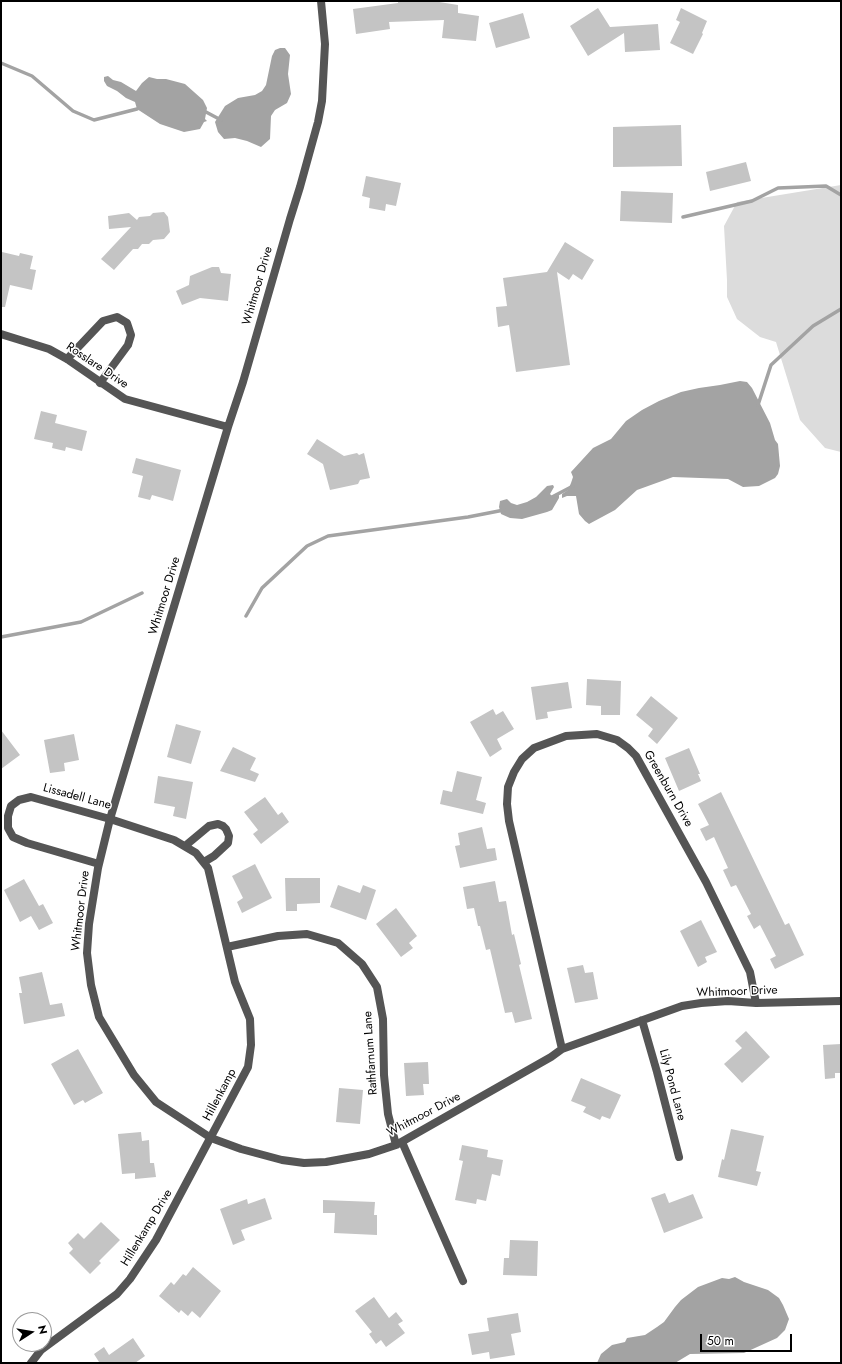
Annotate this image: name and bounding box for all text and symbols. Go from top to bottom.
street label: Whitmoor Drive [240,245,276,327]
street label: Rosslare Drive [63,340,131,392]
street label: Whitmoor Drive [146,555,184,637]
street label: Greenburn Drive [640,748,696,830]
street label: Lissadell Lane [41,781,113,813]
street label: Whitmoor Drive [69,870,93,952]
street label: Whitmoor Drive [696,983,778,1001]
street label: Rathfarnum Lane [361,1010,381,1096]
street label: Lily Pond Lane [656,1048,688,1122]
street label: Hillenkamp [200,1066,240,1124]
street label: Whitmoor Drive [385,1090,463,1140]
street label: Hillenkamp Drive [118,1187,176,1269]
north arrow [12,1312,52,1352]
text: N [34,1324,51,1336]
scale bar [702,1326,794,1352]
text: 50 m [707,1332,734,1350]

